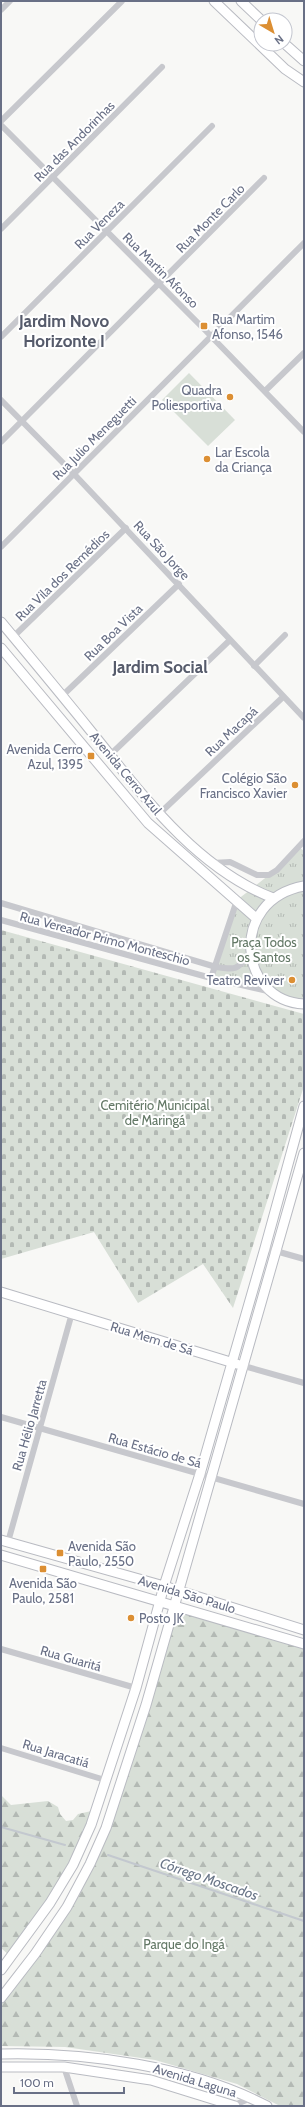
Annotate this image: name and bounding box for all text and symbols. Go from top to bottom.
north arrow [253,12,293,52]
text: N [272,32,287,48]
street label: Rua das Andorinhas [30,97,118,185]
street label: Rua Monte Carlo [172,180,248,256]
street label: Rua Veneza [71,195,128,252]
street label: Rua Martin Afonso [120,229,202,311]
district label: Jardim Novo Horizonte I [18,311,109,351]
place label: Rua Martim Afonso, 1546 [212,311,283,342]
marker: Rua Martim Afonso, 1546 [199,321,209,331]
place label: Quadra Poliesportiva [152,382,223,413]
marker: Quadra Poliesportiva [225,392,235,402]
street label: Rua Julio Meneguetti [49,393,139,483]
place label: Lar Escola da Criança [215,444,273,475]
marker: Lar Escola da Criança [202,454,212,464]
street label: Rua São Jorge [131,517,194,583]
street label: Rua Vila dos Remédios [12,526,113,624]
street label: Rua Boa Vista [80,600,146,664]
district label: Jardim Social [111,657,208,677]
street label: Rua Macapá [201,702,261,759]
street label: Avenida Cerro Azul [87,728,165,818]
place label: Avenida Cerro Azul, 1395 [6,741,83,772]
marker: Avenida Cerro Azul, 1395 [86,751,96,761]
place label: Colégio São Francisco Xavier [200,770,288,801]
marker: Colégio São Francisco Xavier [290,780,300,790]
street label: Rua Vereador Primo Monteschio [18,908,192,968]
park label: Praça Todos os Santos [231,934,297,965]
place label: Teatro Reviver [207,972,285,988]
marker: Teatro Reviver [287,975,297,985]
park label: Cemitério Municipal de Maringá [100,1097,210,1128]
street label: Rua Mem de Sá [109,1318,196,1358]
street label: Rua Hélio Jarretta [8,1377,50,1473]
street label: Rua Estácio de Sá [107,1429,204,1471]
place label: Avenida São Paulo, 2550 [68,1538,136,1569]
marker: Avenida São Paulo, 2550 [55,1548,65,1558]
marker: Avenida São Paulo, 2581 [38,1564,48,1574]
street label: Avenida São Paulo [136,1572,238,1616]
place label: Avenida São Paulo, 2581 [9,1575,77,1606]
place label: Posto JK [139,1610,185,1626]
marker: Posto JK [126,1613,136,1623]
street label: Rua Guaritá [39,1642,104,1675]
street label: Rua Jaracatiá [21,1735,92,1771]
water label: Córrego Moscados [158,1854,261,1904]
park label: Parque do Ingá [143,1936,226,1952]
street label: Avenida Laguna [151,2060,239,2101]
scale bar [14,2069,124,2095]
text: 100 m [20,2075,54,2090]

